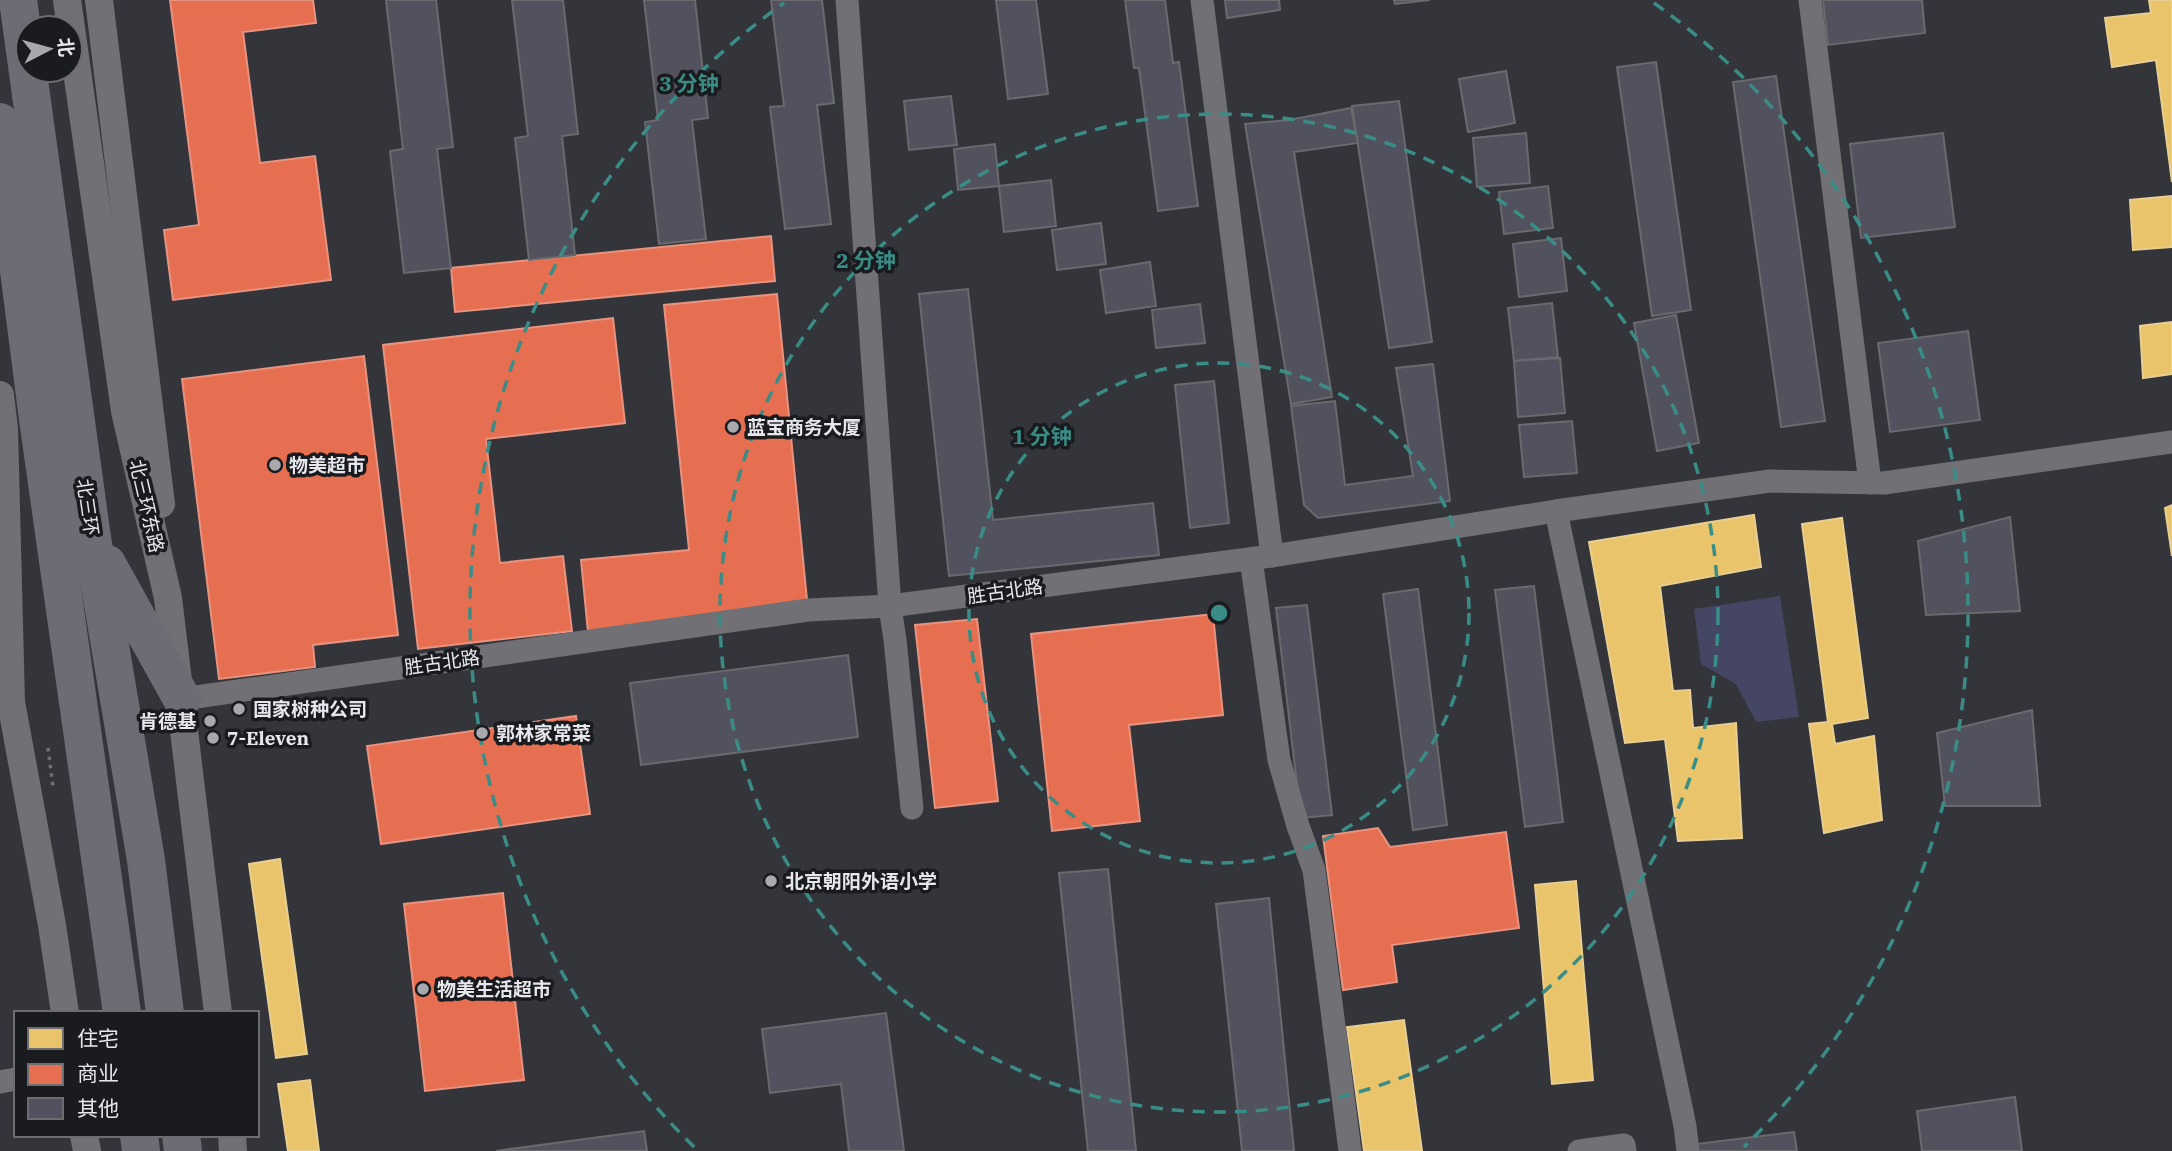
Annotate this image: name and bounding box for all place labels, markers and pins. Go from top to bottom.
place label: 蓝宝商务大厦 [747,415,861,439]
marker: 蓝宝商务大厦 [725,419,741,435]
place label: 物美超市 [289,453,365,477]
marker: 物美超市 [267,457,283,473]
centre of rings [1207,601,1231,625]
place label: 国家树种公司 [253,697,367,721]
marker: 国家树种公司 [231,701,247,717]
place label: 肯德基 [139,709,197,733]
marker: 肯德基 [202,713,218,729]
place label: 郭林家常菜 [496,721,591,745]
marker: 郭林家常菜 [474,725,490,741]
place label: 7-Eleven [227,726,309,750]
marker: 7-Eleven [205,730,221,746]
place label: 北京朝阳外语小学 [785,869,937,893]
marker: 北京朝阳外语小学 [763,873,779,889]
place label: 物美生活超市 [437,977,551,1001]
marker: 物美生活超市 [415,981,431,997]

